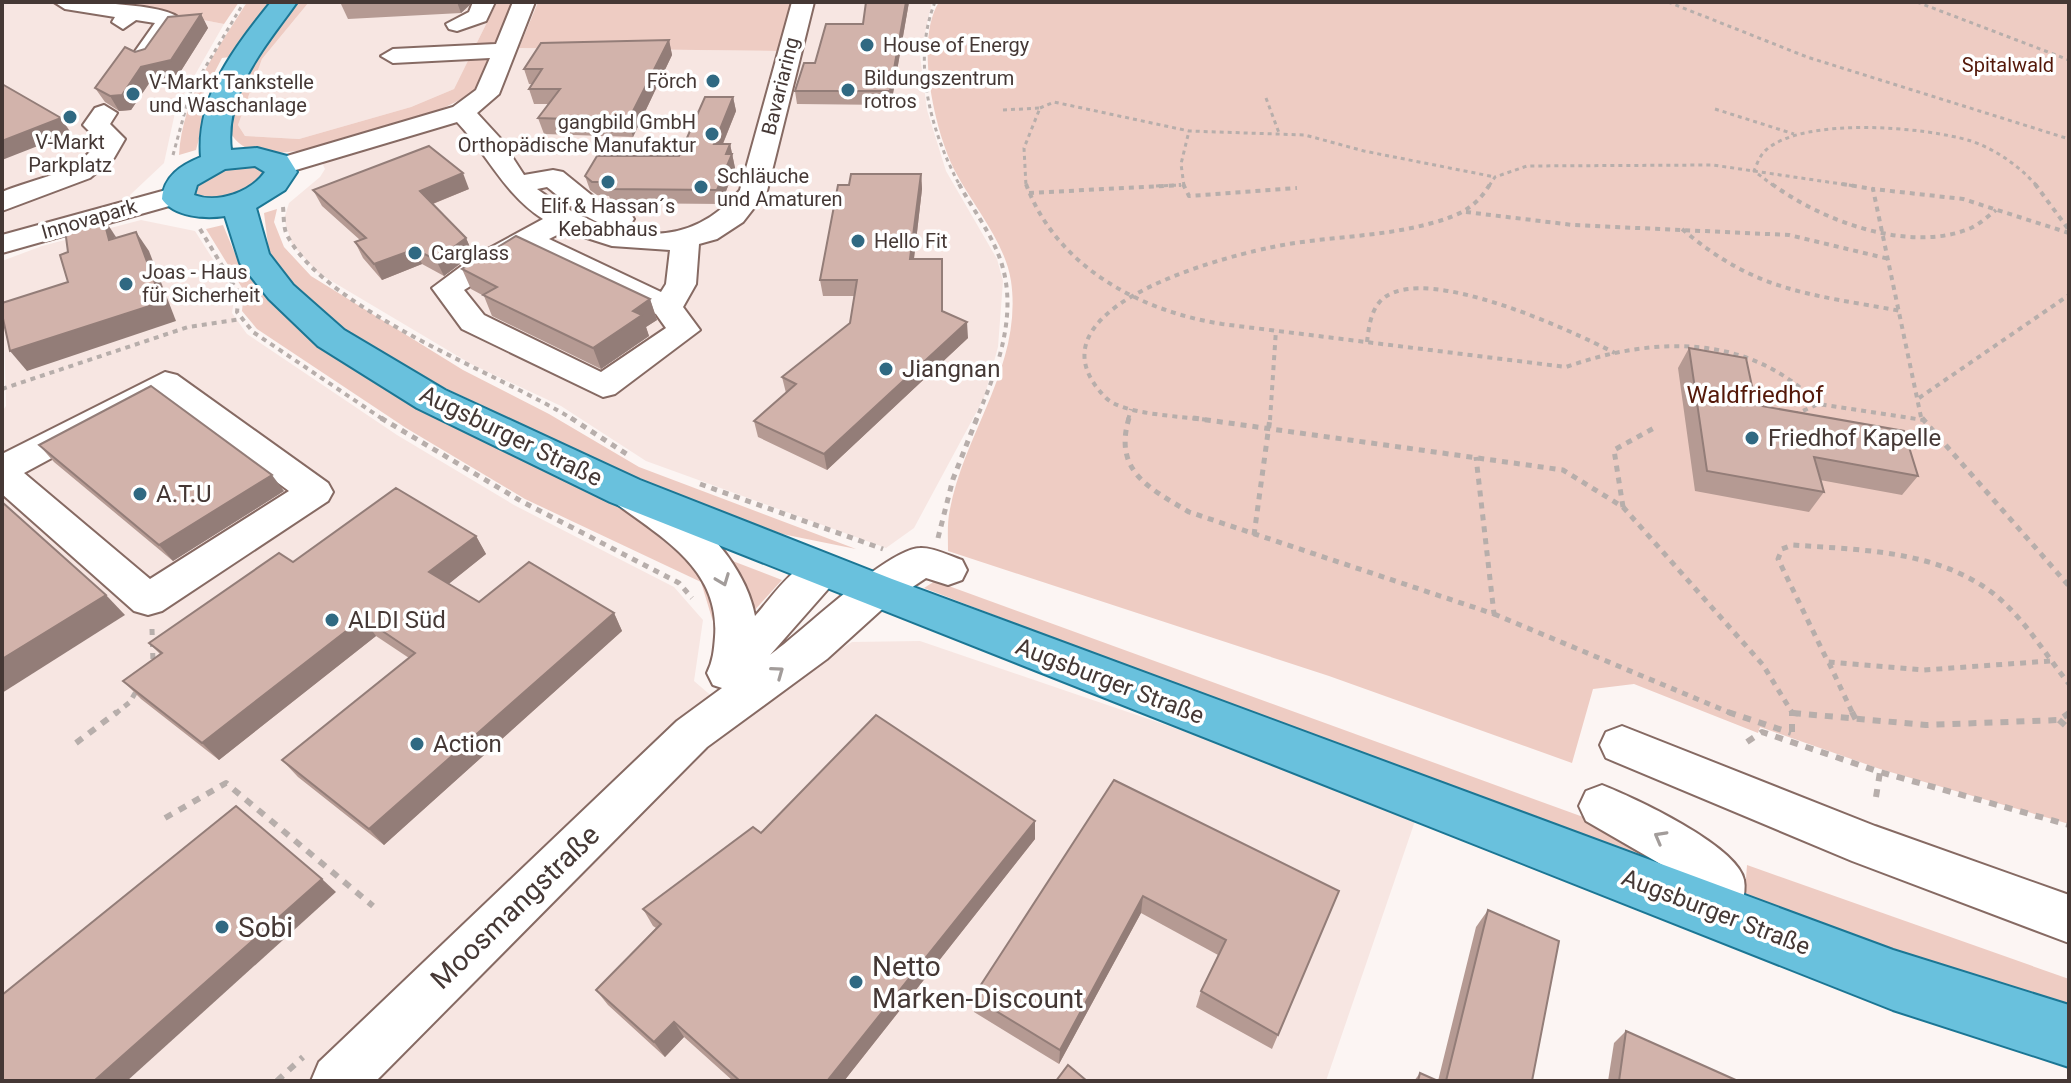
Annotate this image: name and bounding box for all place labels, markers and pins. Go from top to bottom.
place label: House of Energy [883,33,1030,57]
marker: House of Energy [858,36,876,54]
place label: Bildungszentrum rotros [864,66,1014,113]
place label: Förch [647,69,697,93]
place label: V-Markt Tankstelle und Waschanlage [149,70,314,117]
marker: Förch [704,72,722,90]
marker: Bildungszentrum rotros [839,81,857,99]
marker: V-Markt Tankstelle und Waschanlage [124,85,142,103]
marker: V-Markt Parkplatz [61,108,79,126]
place label: gangbild GmbH Orthopädische Manufaktur [458,110,696,157]
marker: gangbild GmbH Orthopädische Manufaktur [703,125,721,143]
place label: V-Markt Parkplatz [28,130,112,177]
place label: Schläuche und Amaturen [717,164,843,211]
marker: Elif & Hassan´s Kebabhaus [599,173,617,191]
marker: Schläuche und Amaturen [692,178,710,196]
place label: Elif & Hassan´s Kebabhaus [541,194,675,241]
place label: Hello Fit [874,229,947,253]
marker: Hello Fit [849,232,867,250]
place label: Carglass [431,241,509,265]
marker: Carglass [406,244,424,262]
place label: Joas - Haus für Sicherheit [142,260,260,307]
marker: Joas - Haus für Sicherheit [117,275,135,293]
place label: Jiangnan [902,355,1000,383]
marker: Jiangnan [877,360,895,378]
place label: Friedhof Kapelle [1768,424,1941,452]
marker: Friedhof Kapelle [1743,429,1761,447]
place label: A.T.U [156,480,212,508]
marker: A.T.U [131,485,149,503]
place label: ALDI Süd [348,606,446,634]
marker: ALDI Süd [323,611,341,629]
place label: Action [433,730,502,758]
marker: Action [408,735,426,753]
place label: Sobi [238,911,293,944]
marker: Sobi [213,918,231,936]
place label: Netto Marken-Discount [872,950,1083,1015]
marker: Netto Marken-Discount [847,973,865,991]

